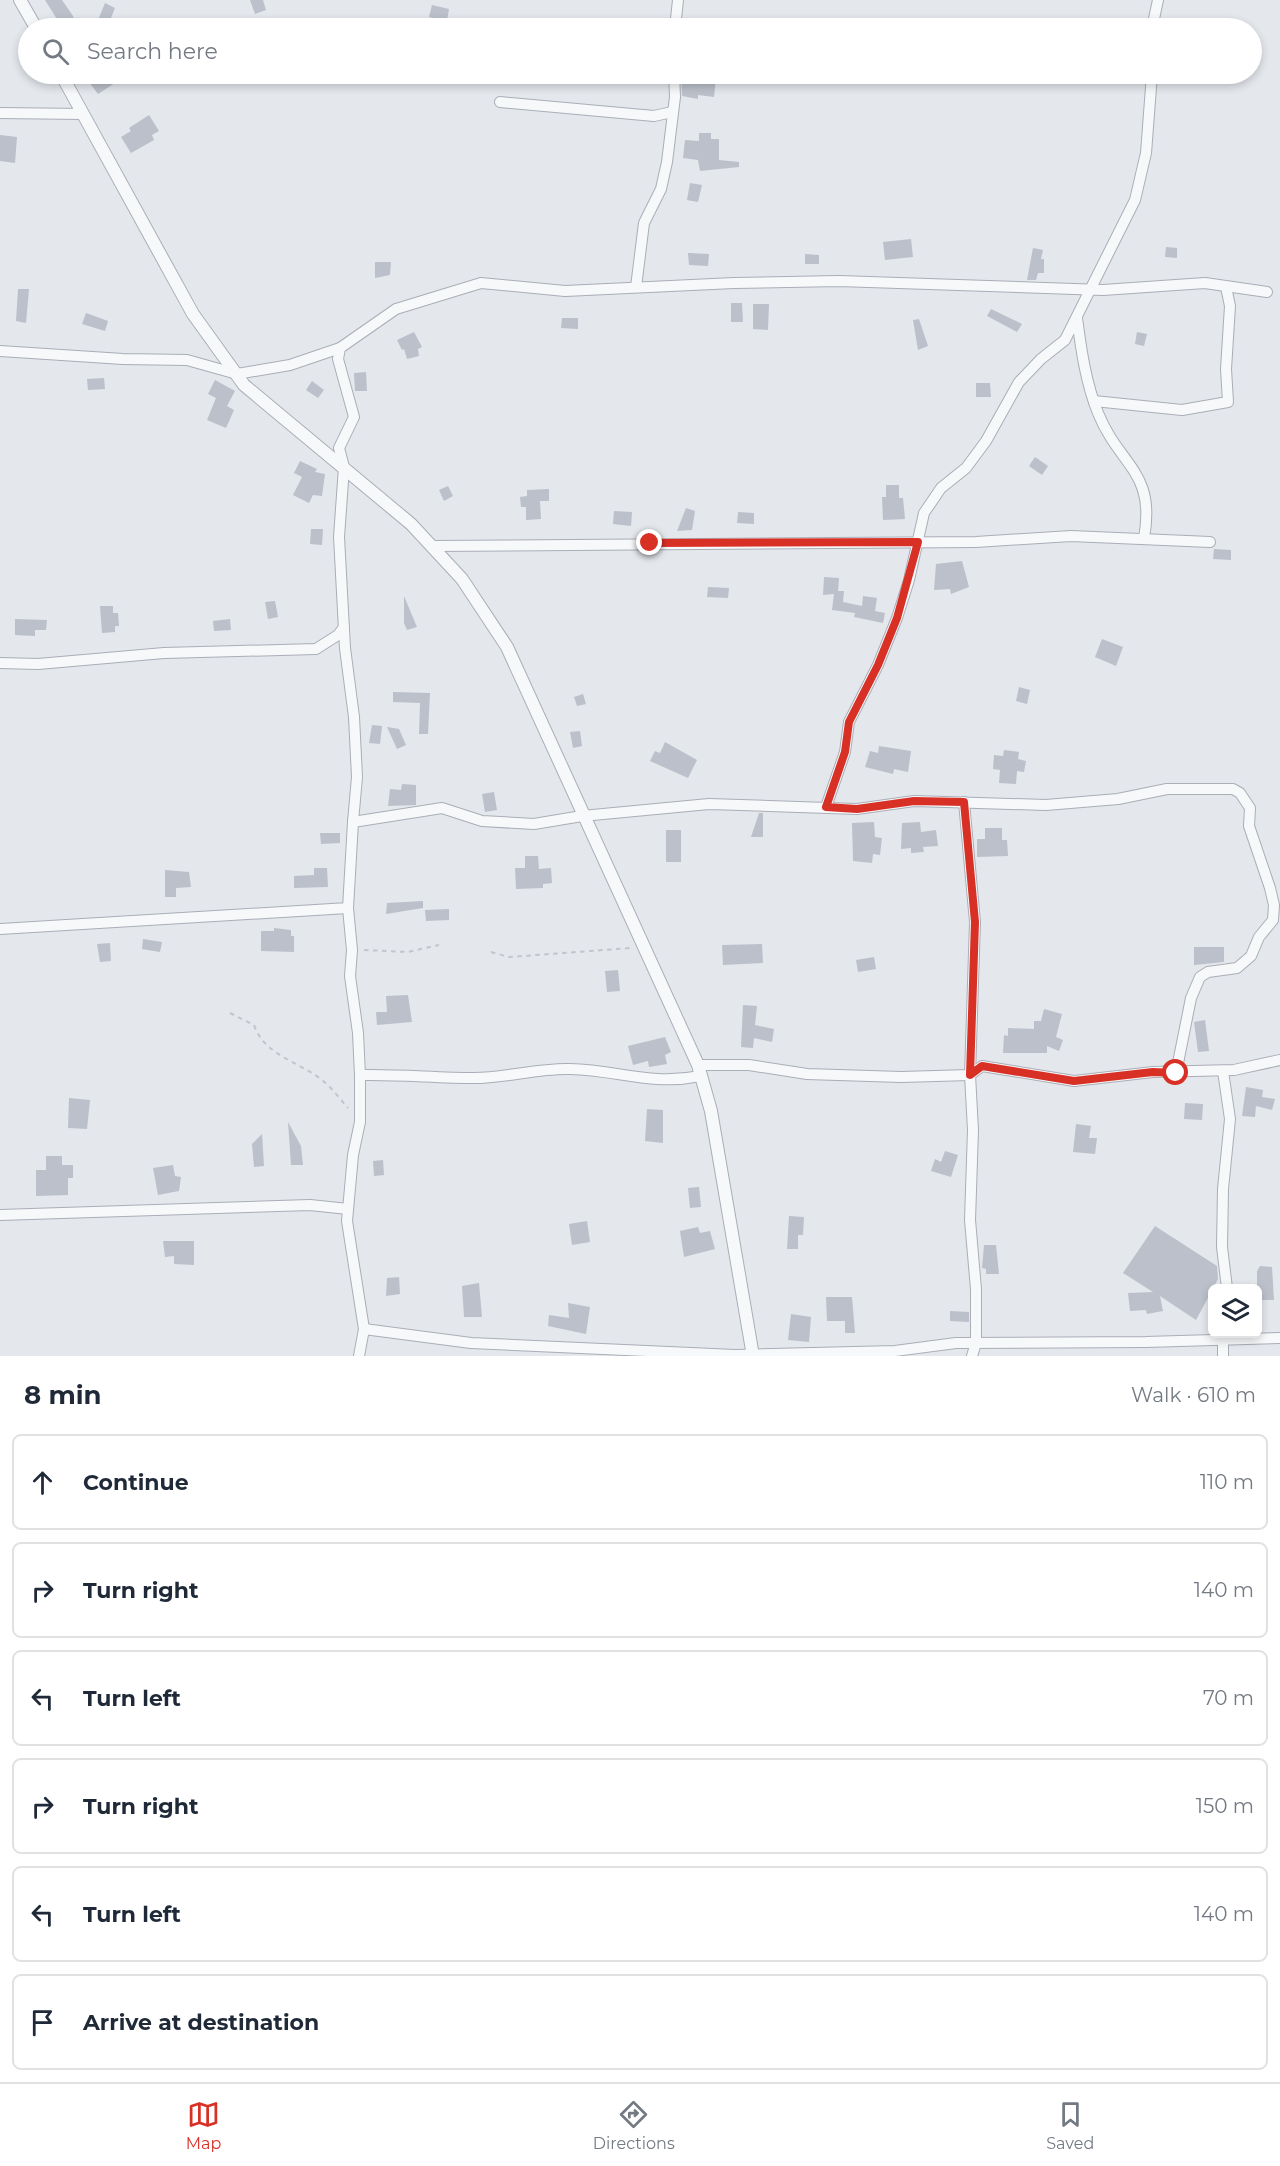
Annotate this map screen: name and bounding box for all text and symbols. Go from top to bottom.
search box [18,18,1262,84]
icon: search [39,35,72,68]
text: Search here [87,38,218,65]
route end [636,529,662,555]
route start [1162,1059,1188,1085]
map controls [1208,1284,1262,1338]
button: layers [1208,1284,1262,1338]
text: 8 min [24,1379,102,1411]
text: Walk · 610 m [1131,1383,1256,1407]
icon: ahead [26,1466,59,1499]
text: Continue [83,1469,189,1496]
text: 110 m [1200,1470,1254,1494]
icon: right [26,1574,59,1607]
text: Turn right [83,1577,198,1604]
text: 140 m [1194,1578,1254,1602]
icon: left [26,1682,59,1715]
text: Turn left [83,1685,181,1712]
text: 70 m [1203,1686,1254,1710]
icon: right [26,1790,59,1823]
text: Turn right [83,1793,198,1820]
text: 150 m [1196,1794,1254,1818]
icon: left [26,1898,59,1931]
text: Turn left [83,1901,181,1928]
text: 140 m [1194,1902,1254,1926]
icon: arrive [26,2006,59,2039]
text: Arrive at destination [83,2009,319,2036]
tab: Map [186,2098,221,2153]
tab: Directions [593,2098,675,2153]
tab: Saved [1046,2098,1094,2153]

